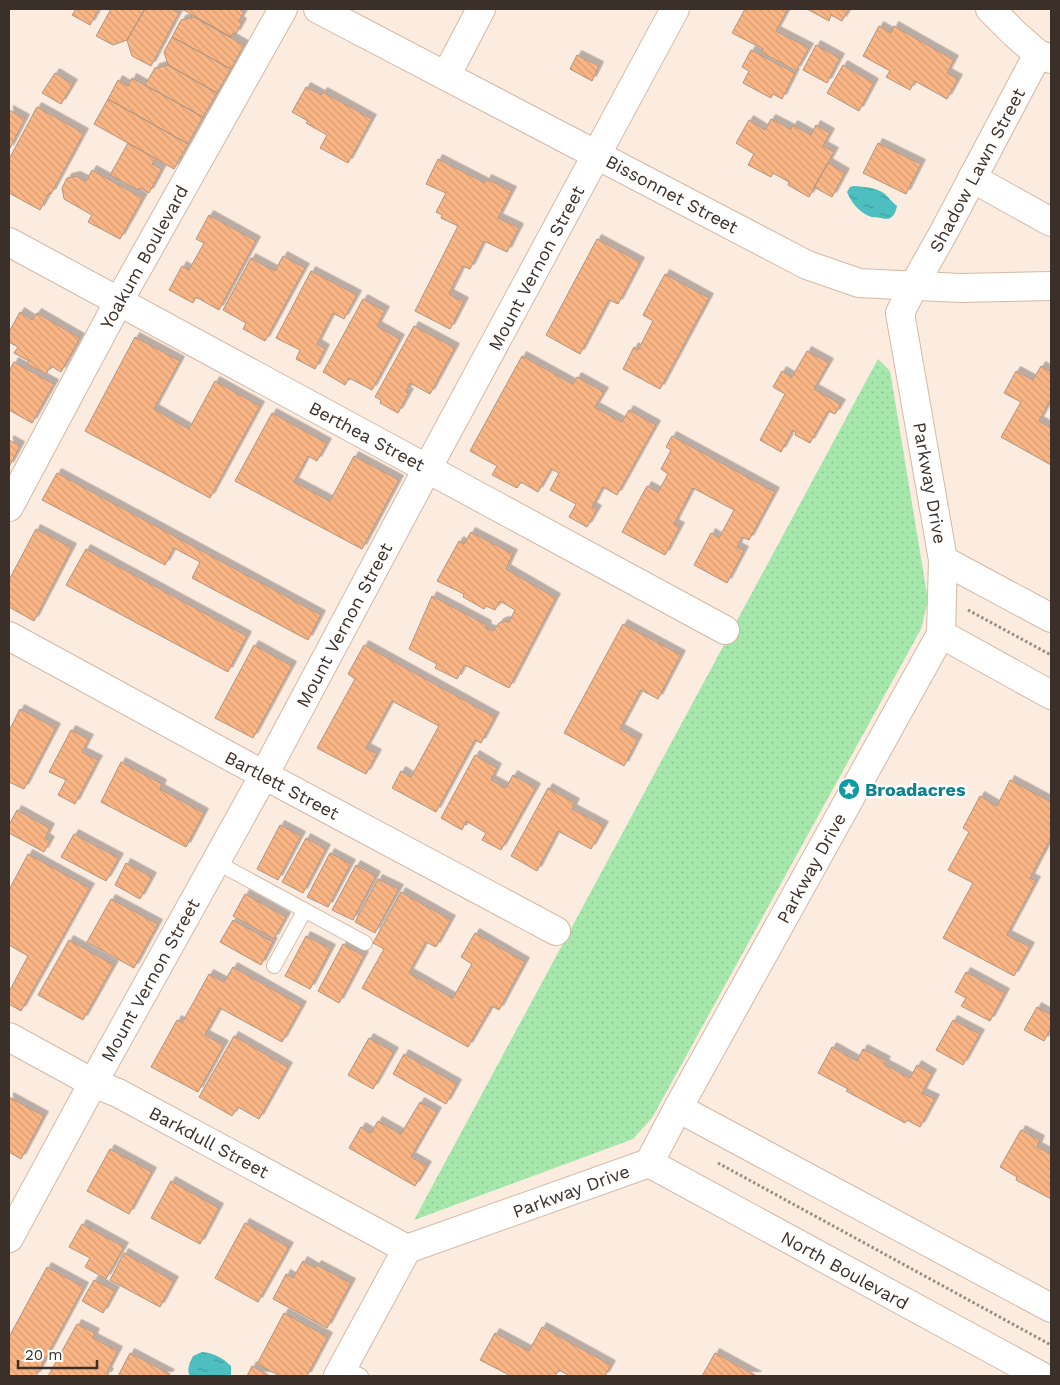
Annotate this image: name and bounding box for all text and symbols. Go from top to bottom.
street label: Shadow Lawn Street [925,84,1029,256]
street label: Bissonnet Street [602,150,742,238]
street label: Yoakum Boulevard [96,181,192,333]
street label: Mount Vernon Street [484,182,588,354]
street label: Berthea Street [306,397,429,476]
street label: Parkway Drive [909,421,951,545]
street label: Mount Vernon Street [292,539,396,711]
street label: Bartlett Street [221,746,343,824]
place icon: Broadacres [837,777,861,801]
place label: Broadacres [865,779,966,800]
street label: Parkway Drive [772,809,850,927]
street label: Mount Vernon Street [96,894,204,1065]
street label: Barkdull Street [146,1102,273,1183]
street label: Parkway Drive [510,1160,632,1222]
street label: North Boulevard [778,1226,912,1314]
scale bar [18,1338,96,1370]
text: 20 m [25,1346,63,1364]

